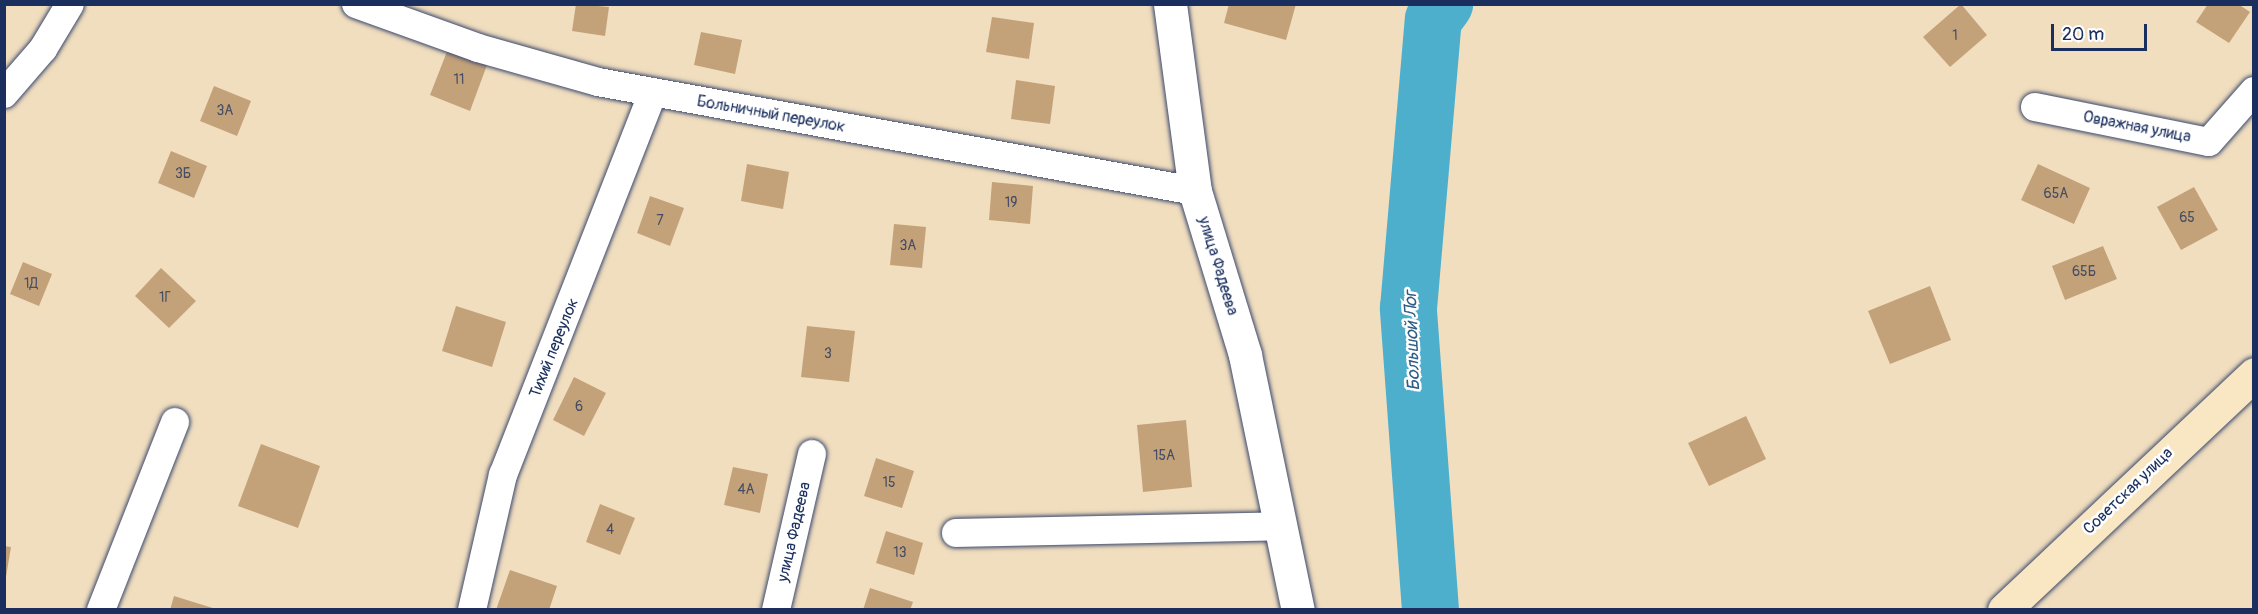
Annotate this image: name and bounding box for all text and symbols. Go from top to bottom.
scale bar [2054,12,2150,50]
text: 20 m [2062,23,2104,46]
house number: 1 [1952,28,1958,44]
house number: 11 [454,72,464,88]
street label: Больничный переулок [695,92,847,136]
house number: 3А [217,103,233,119]
street label: Овражная улица [2081,107,2193,147]
house number: 3Б [175,166,191,182]
house number: 65А [2044,186,2068,202]
house number: 19 [1005,195,1017,211]
house number: 65 [2179,210,2195,226]
house number: 7 [656,213,664,229]
street label: улица Фадеева [1194,214,1242,318]
house number: 3А [900,238,916,254]
house number: 65Б [2072,264,2096,280]
house number: 1Д [24,276,38,292]
house number: 1Г [159,290,171,306]
water label: Большой Лог [1400,291,1426,391]
street label: Тихий переулок [525,295,583,401]
house number: 3 [824,346,832,362]
house number: 6 [575,399,583,415]
street label: Советская улица [2079,443,2177,539]
house number: 15А [1153,448,1175,464]
house number: 15 [882,475,896,491]
street label: улица Фадеева [773,480,815,584]
house number: 4А [737,482,755,498]
house number: 4 [606,522,614,538]
house number: 13 [893,545,907,561]

